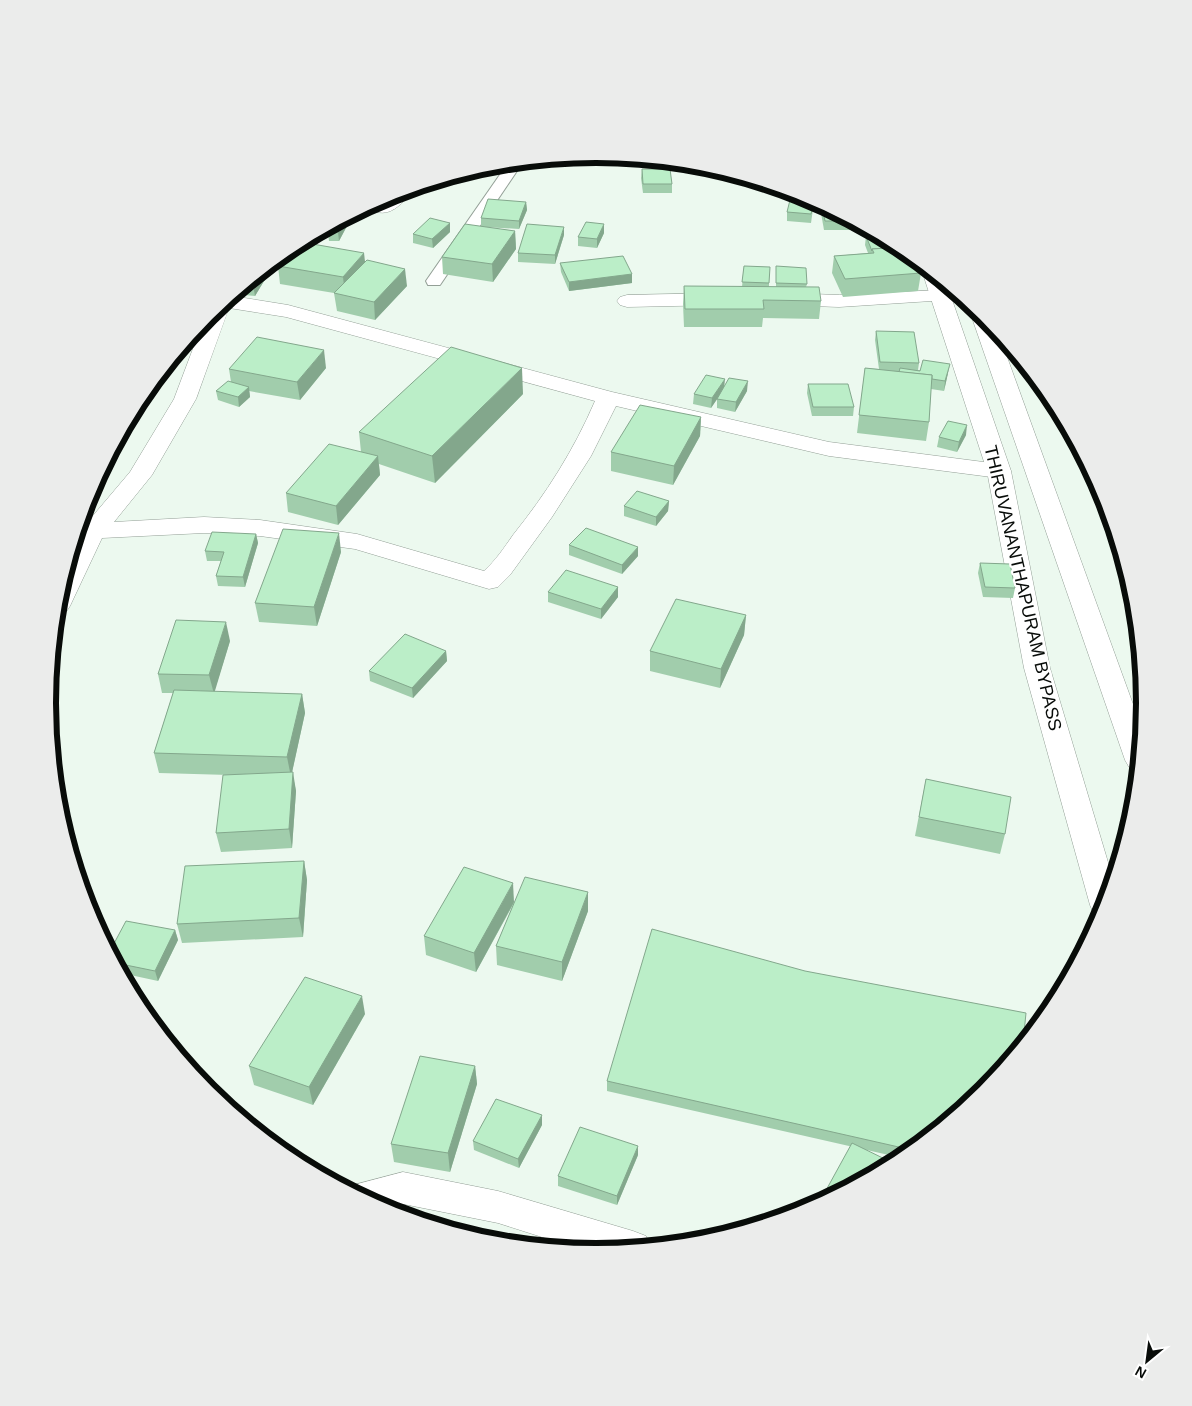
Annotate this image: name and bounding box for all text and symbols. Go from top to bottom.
street label: THIRUVANANTHAPURAM BYPASS [980,443,1066,733]
north arrow [1122,1336,1172,1386]
text: N [1132,1363,1149,1382]

